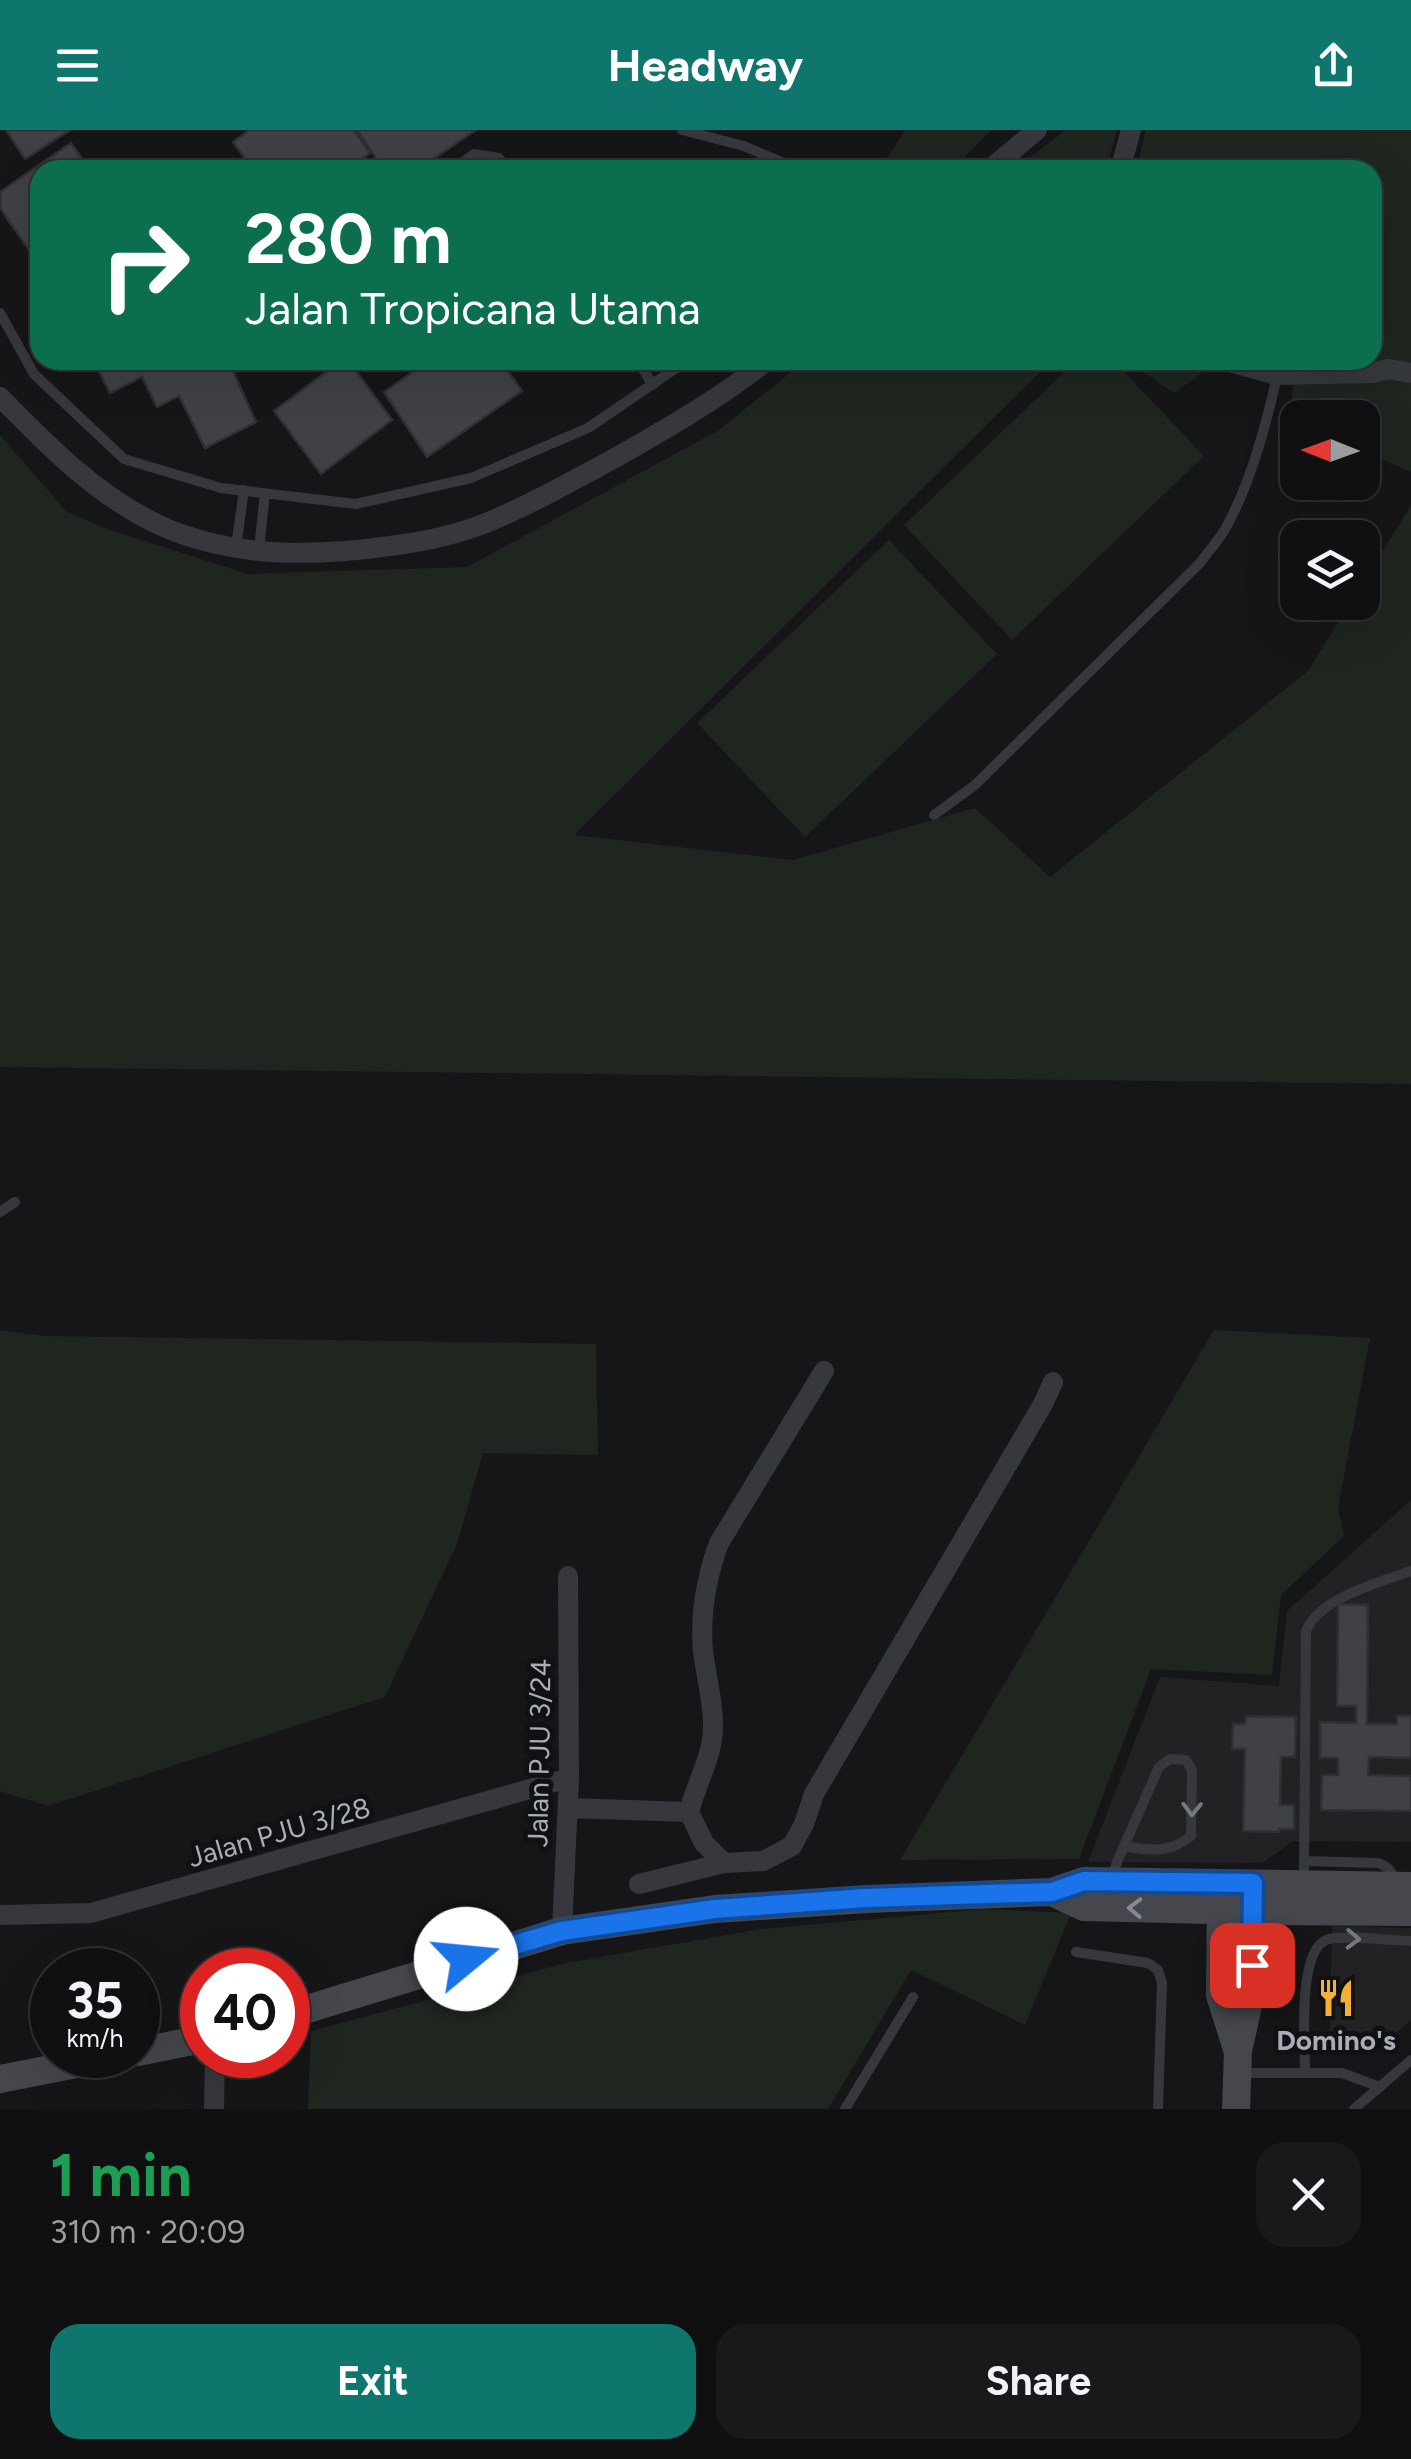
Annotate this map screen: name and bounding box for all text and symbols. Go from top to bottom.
icon: menu [50,38,105,93]
text: Headway [608,38,803,92]
icon: share [1306,38,1361,93]
text: 280 m [245,196,451,281]
icon: right [80,200,210,330]
text: Jalan Tropicana Utama [245,281,701,335]
north arrow [1280,400,1380,500]
map controls [1280,400,1380,620]
button: layers [1280,520,1380,620]
street label: Jalan PJU 3/24 [520,1659,558,1847]
street label: Jalan PJU 3/28 [184,1790,374,1874]
one-way arrow [1181,1802,1203,1818]
one-way arrow [1127,1898,1143,1919]
position arrow [414,1907,518,2011]
pin [1210,1923,1295,2008]
one-way arrow [1346,1928,1362,1949]
icon: arrive [1225,1938,1280,1993]
speed limit sign: 40 [180,1948,310,2078]
text: 35 [67,1970,123,2031]
restaurant icon: Domino's [1315,1977,1357,2019]
text: km/h [66,2023,124,2053]
place label: Domino's [1276,2023,1396,2057]
text: 1 min [50,2139,192,2211]
button: close [1256,2142,1361,2247]
text: 310 m · 20:09 [50,2213,245,2251]
button: Exit [50,2324,696,2439]
button: Share [716,2324,1361,2439]

